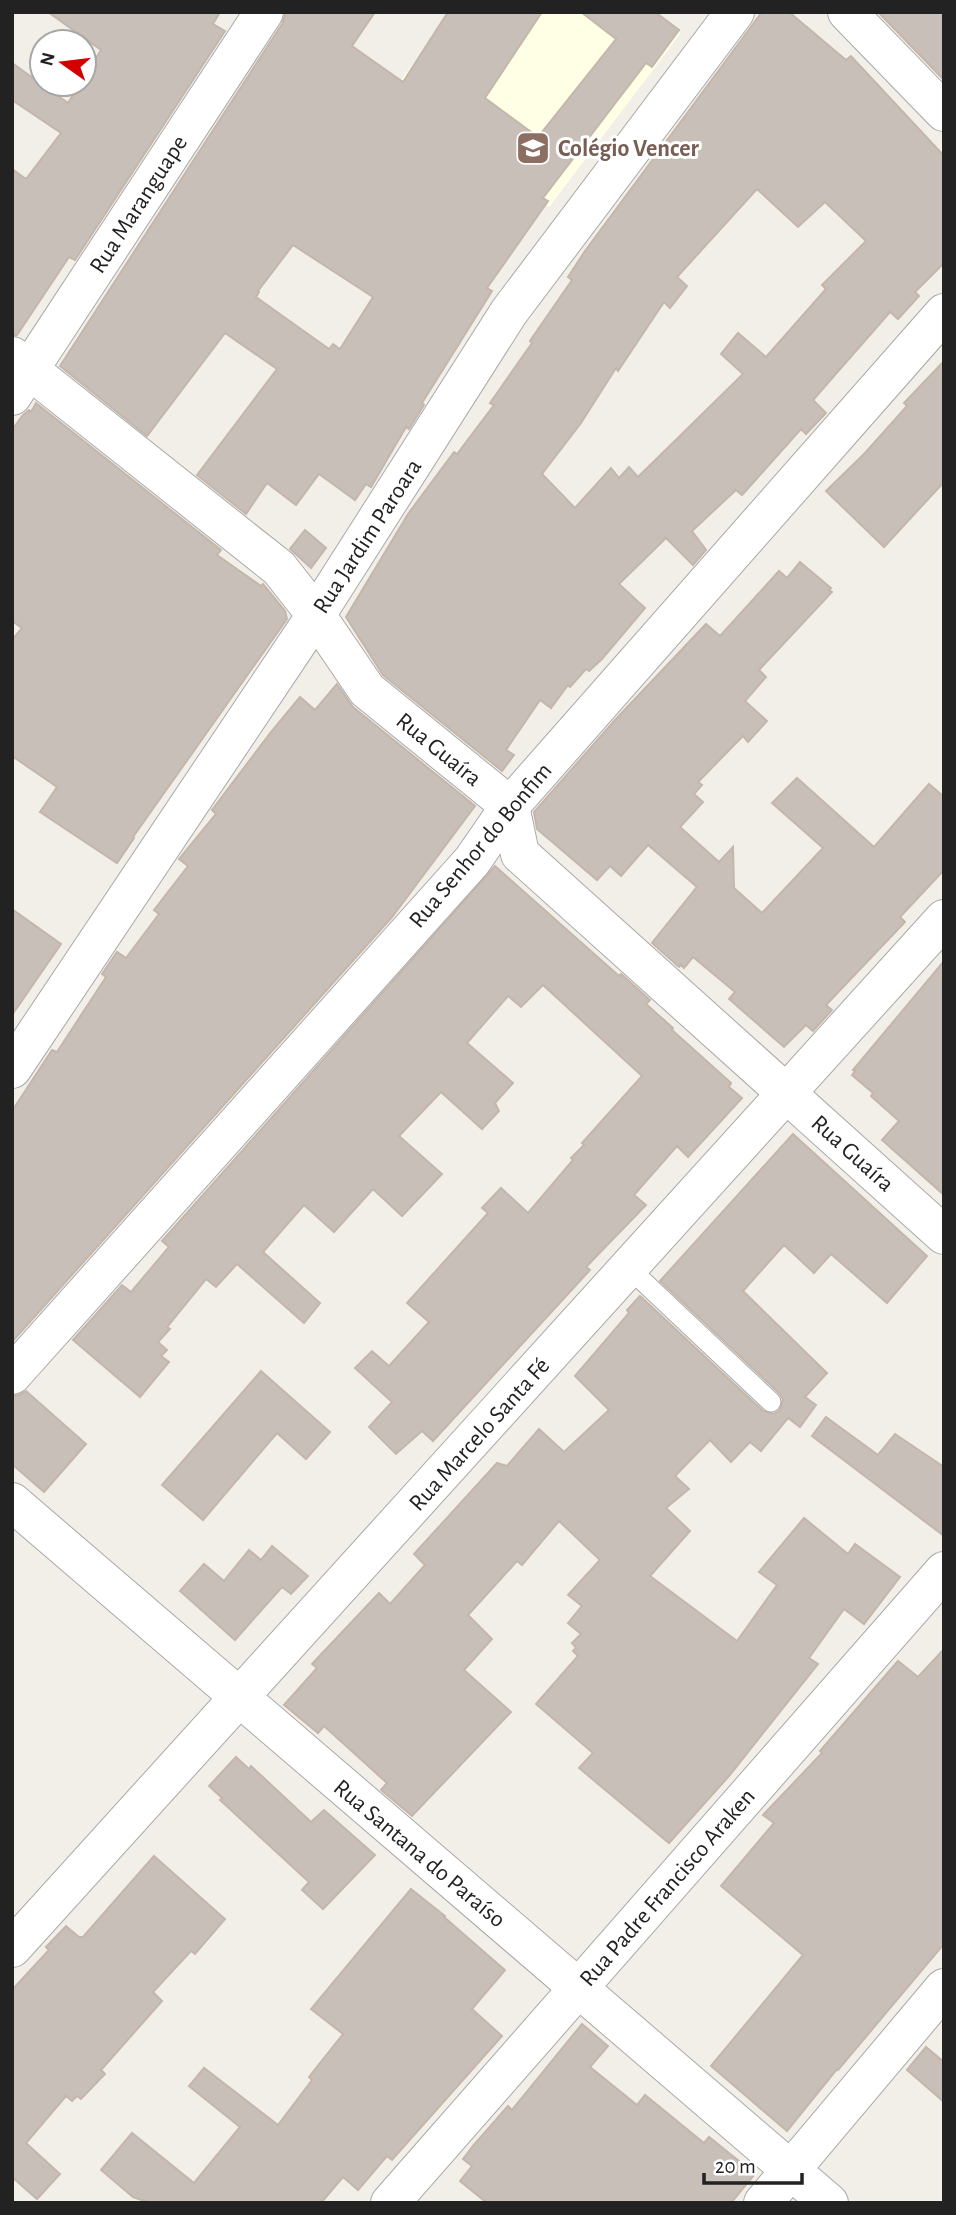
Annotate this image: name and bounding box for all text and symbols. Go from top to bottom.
north arrow [28,28,98,98]
text: N [37,51,59,68]
school or university icon: Colégio Vencer [514,129,552,167]
street label: Rua Maranguape [86,131,192,278]
place label: Colégio Vencer [558,137,700,161]
street label: Rua Jardim Paroara [309,455,427,618]
street label: Rua Guaíra [391,708,485,791]
street label: Rua Senhor do Bonfim [405,759,557,933]
street label: Rua Guaíra [806,1111,898,1197]
street label: Rua Marcelo Santa Fé [405,1354,554,1516]
street label: Rua Santana do Paraíso [329,1775,510,1932]
street label: Rua Padre Francisco Araken [575,1784,760,1991]
scale bar [704,2142,802,2186]
text: 20 m [715,2156,756,2177]

